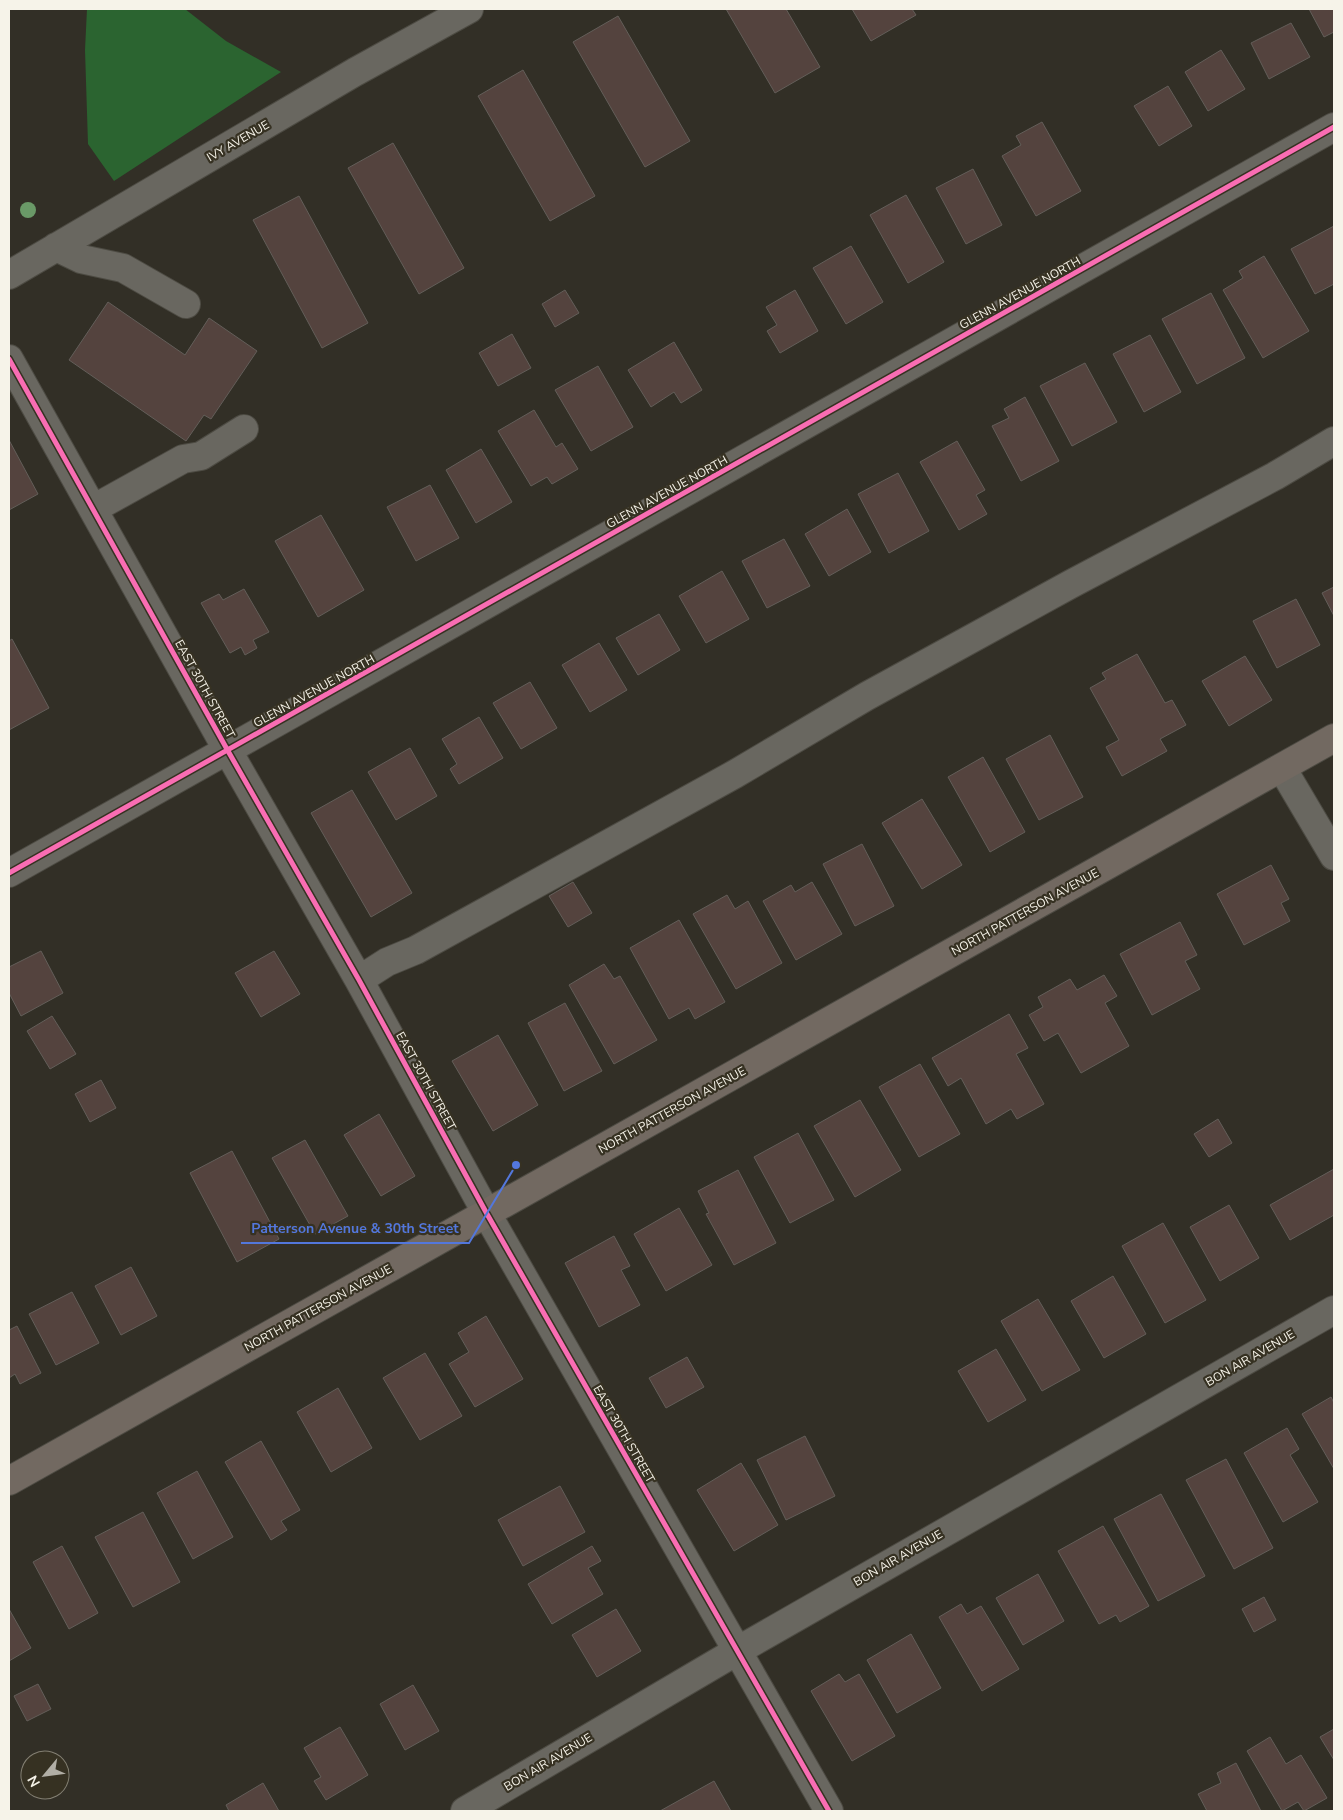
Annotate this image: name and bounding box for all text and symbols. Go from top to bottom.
street label: IVY AVENUE [204,117,272,165]
street label: GLENN AVENUE NORTH [956,253,1084,333]
street label: GLENN AVENUE NORTH [603,452,731,532]
street label: EAST 30TH STREET [171,637,239,742]
street label: GLENN AVENUE NORTH [250,651,378,731]
street label: NORTH PATTERSON AVENUE [949,865,1101,959]
street label: EAST 30TH STREET [392,1029,460,1134]
street label: NORTH PATTERSON AVENUE [596,1063,748,1157]
callout: Patterson Avenue & 30th Street [241,1214,469,1243]
text: Patterson Avenue & 30th Street [251,1219,459,1238]
street label: NORTH PATTERSON AVENUE [242,1261,394,1355]
street label: BON AIR AVENUE [1203,1326,1297,1390]
street label: EAST 30TH STREET [589,1382,659,1486]
street label: BON AIR AVENUE [851,1526,945,1590]
street label: BON AIR AVENUE [501,1729,595,1795]
north arrow [20,1750,70,1800]
text: N [23,1772,45,1790]

